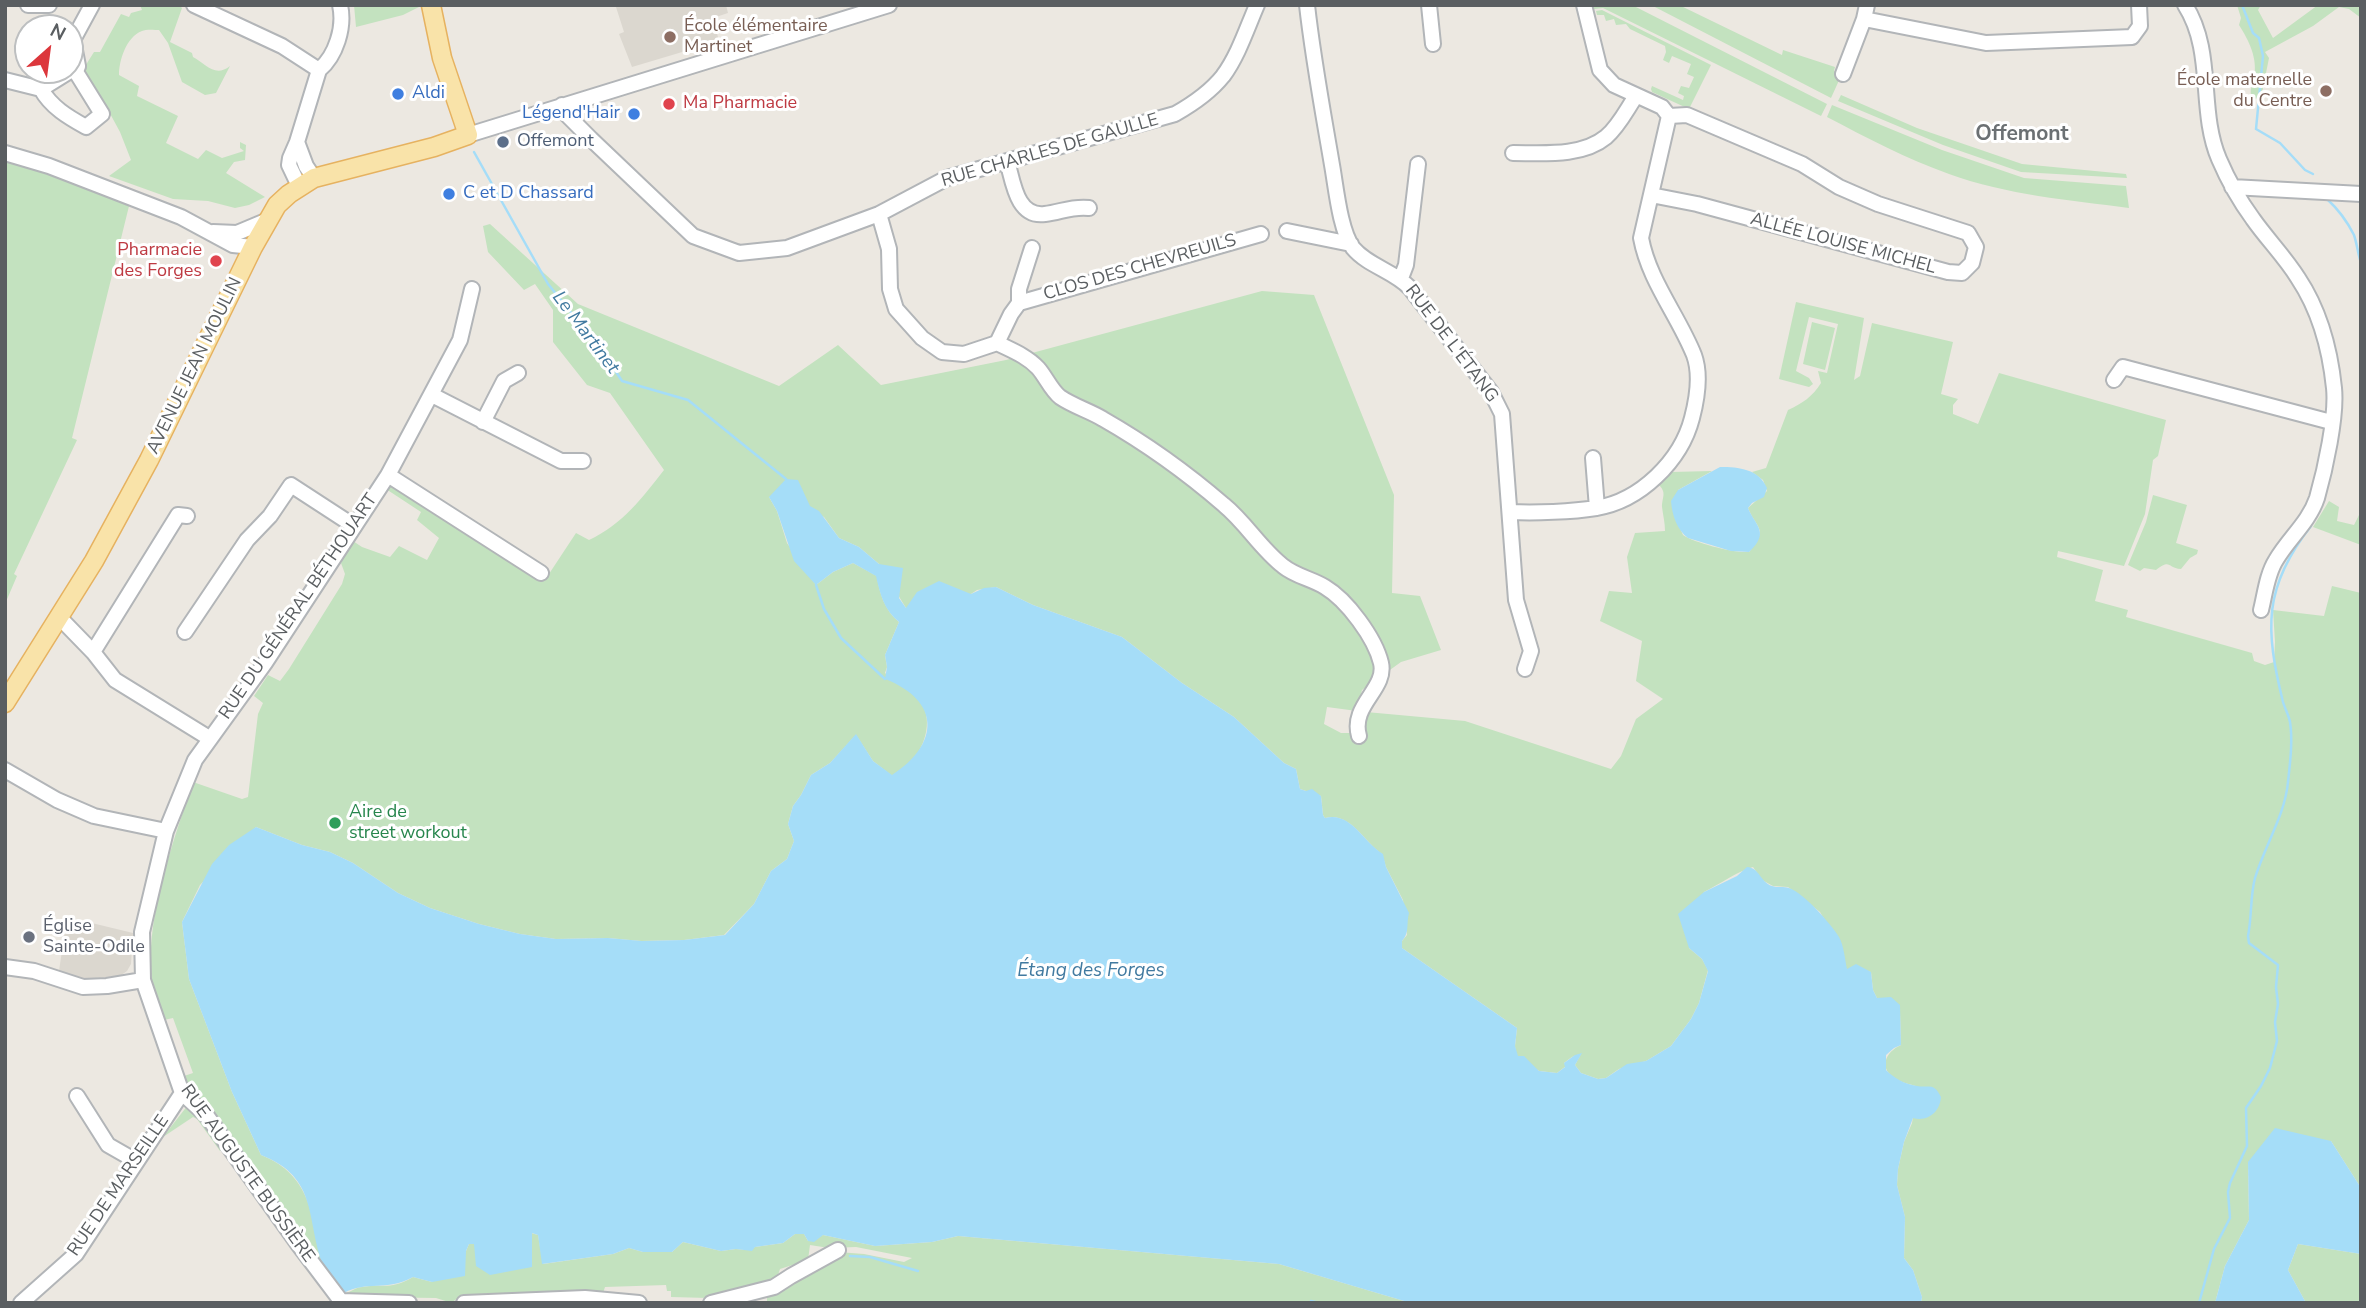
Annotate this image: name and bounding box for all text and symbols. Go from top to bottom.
north arrow [14,14,84,84]
place label: École élémentaire Martinet [684,16,828,58]
text: N [46,17,70,47]
marker: École élémentaire Martinet [662,29,678,45]
place label: École maternelle du Centre [2177,70,2312,112]
place label: Aldi [412,83,445,105]
marker: École maternelle du Centre [2318,83,2334,99]
marker: Aldi [390,86,406,102]
place label: Ma Pharmacie [683,93,797,115]
marker: Ma Pharmacie [661,96,677,112]
place label: Légend'Hair [522,103,620,125]
marker: Légend'Hair [626,106,642,122]
street label: RUE CHARLES DE GAULLE [939,110,1161,192]
district label: Offemont [1975,122,2069,148]
place label: Offemont [517,131,594,153]
marker: Offemont [495,134,511,150]
place label: C et D Chassard [463,183,594,205]
marker: C et D Chassard [441,186,457,202]
street label: ALLÉE LOUISE MICHEL [1748,209,1938,279]
street label: CLOS DES CHEVREUILS [1041,230,1239,306]
place label: Pharmacie des Forges [114,240,202,282]
marker: Pharmacie des Forges [208,253,224,269]
street label: AVENUE JEAN MOULIN [143,274,247,458]
street label: RUE DE L'ÉTANG [1400,281,1502,407]
water label: Le Martinet [547,287,623,379]
street label: RUE DU GÉNÉRAL BÉTHOUART [215,490,383,724]
place label: Aire de street workout [349,802,467,844]
marker: Aire de street workout [327,815,343,831]
place label: Église Sainte-Odile [43,916,145,958]
marker: Église Sainte-Odile [21,929,37,945]
water label: Étang des Forges [1017,960,1165,982]
street label: RUE AUGUSTE BUSSIÈRE [175,1081,319,1267]
street label: RUE DE MARSEILLE [64,1111,174,1261]

